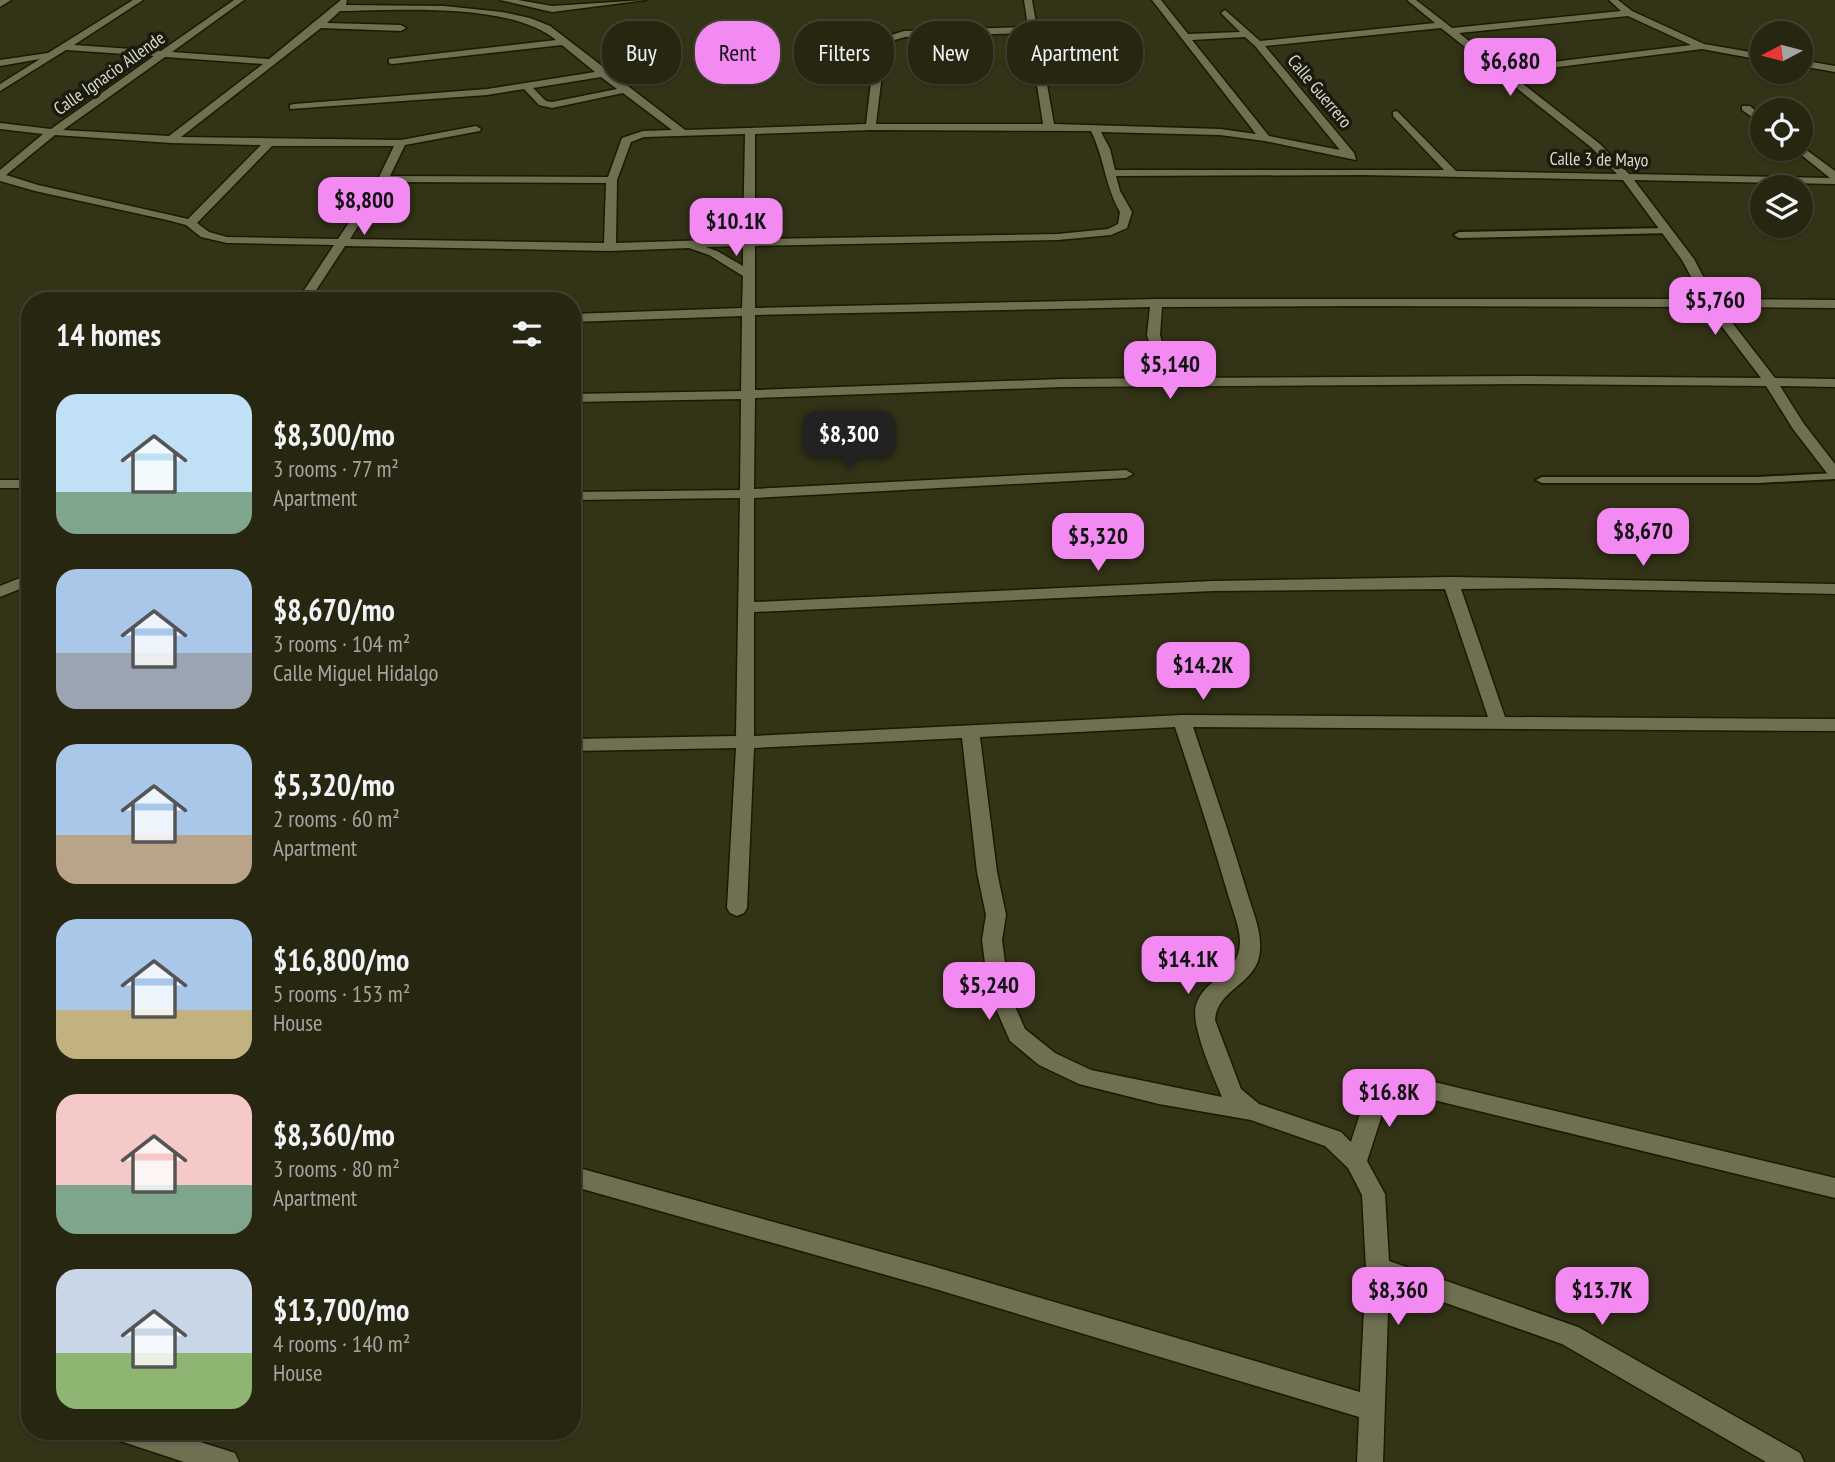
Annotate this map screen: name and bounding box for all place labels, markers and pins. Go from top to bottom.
pin: $6,680 [1453,38,1567,98]
pin: $8,800 [307,177,421,237]
pin: $10.1K [679,198,793,258]
pin: $5,760 [1658,278,1772,337]
pin: $5,140 [1113,342,1227,401]
pin: $8,300 [792,412,906,471]
pin: $8,670 [1586,508,1700,568]
pin: $5,320 [1041,514,1155,573]
pin: $14.2K [1146,642,1260,702]
pin: $14.1K [1131,936,1245,996]
pin: $5,240 [932,962,1046,1022]
pin: $16.8K [1332,1070,1446,1129]
pin: $8,360 [1341,1268,1455,1327]
pin: $13.7K [1545,1268,1659,1327]

